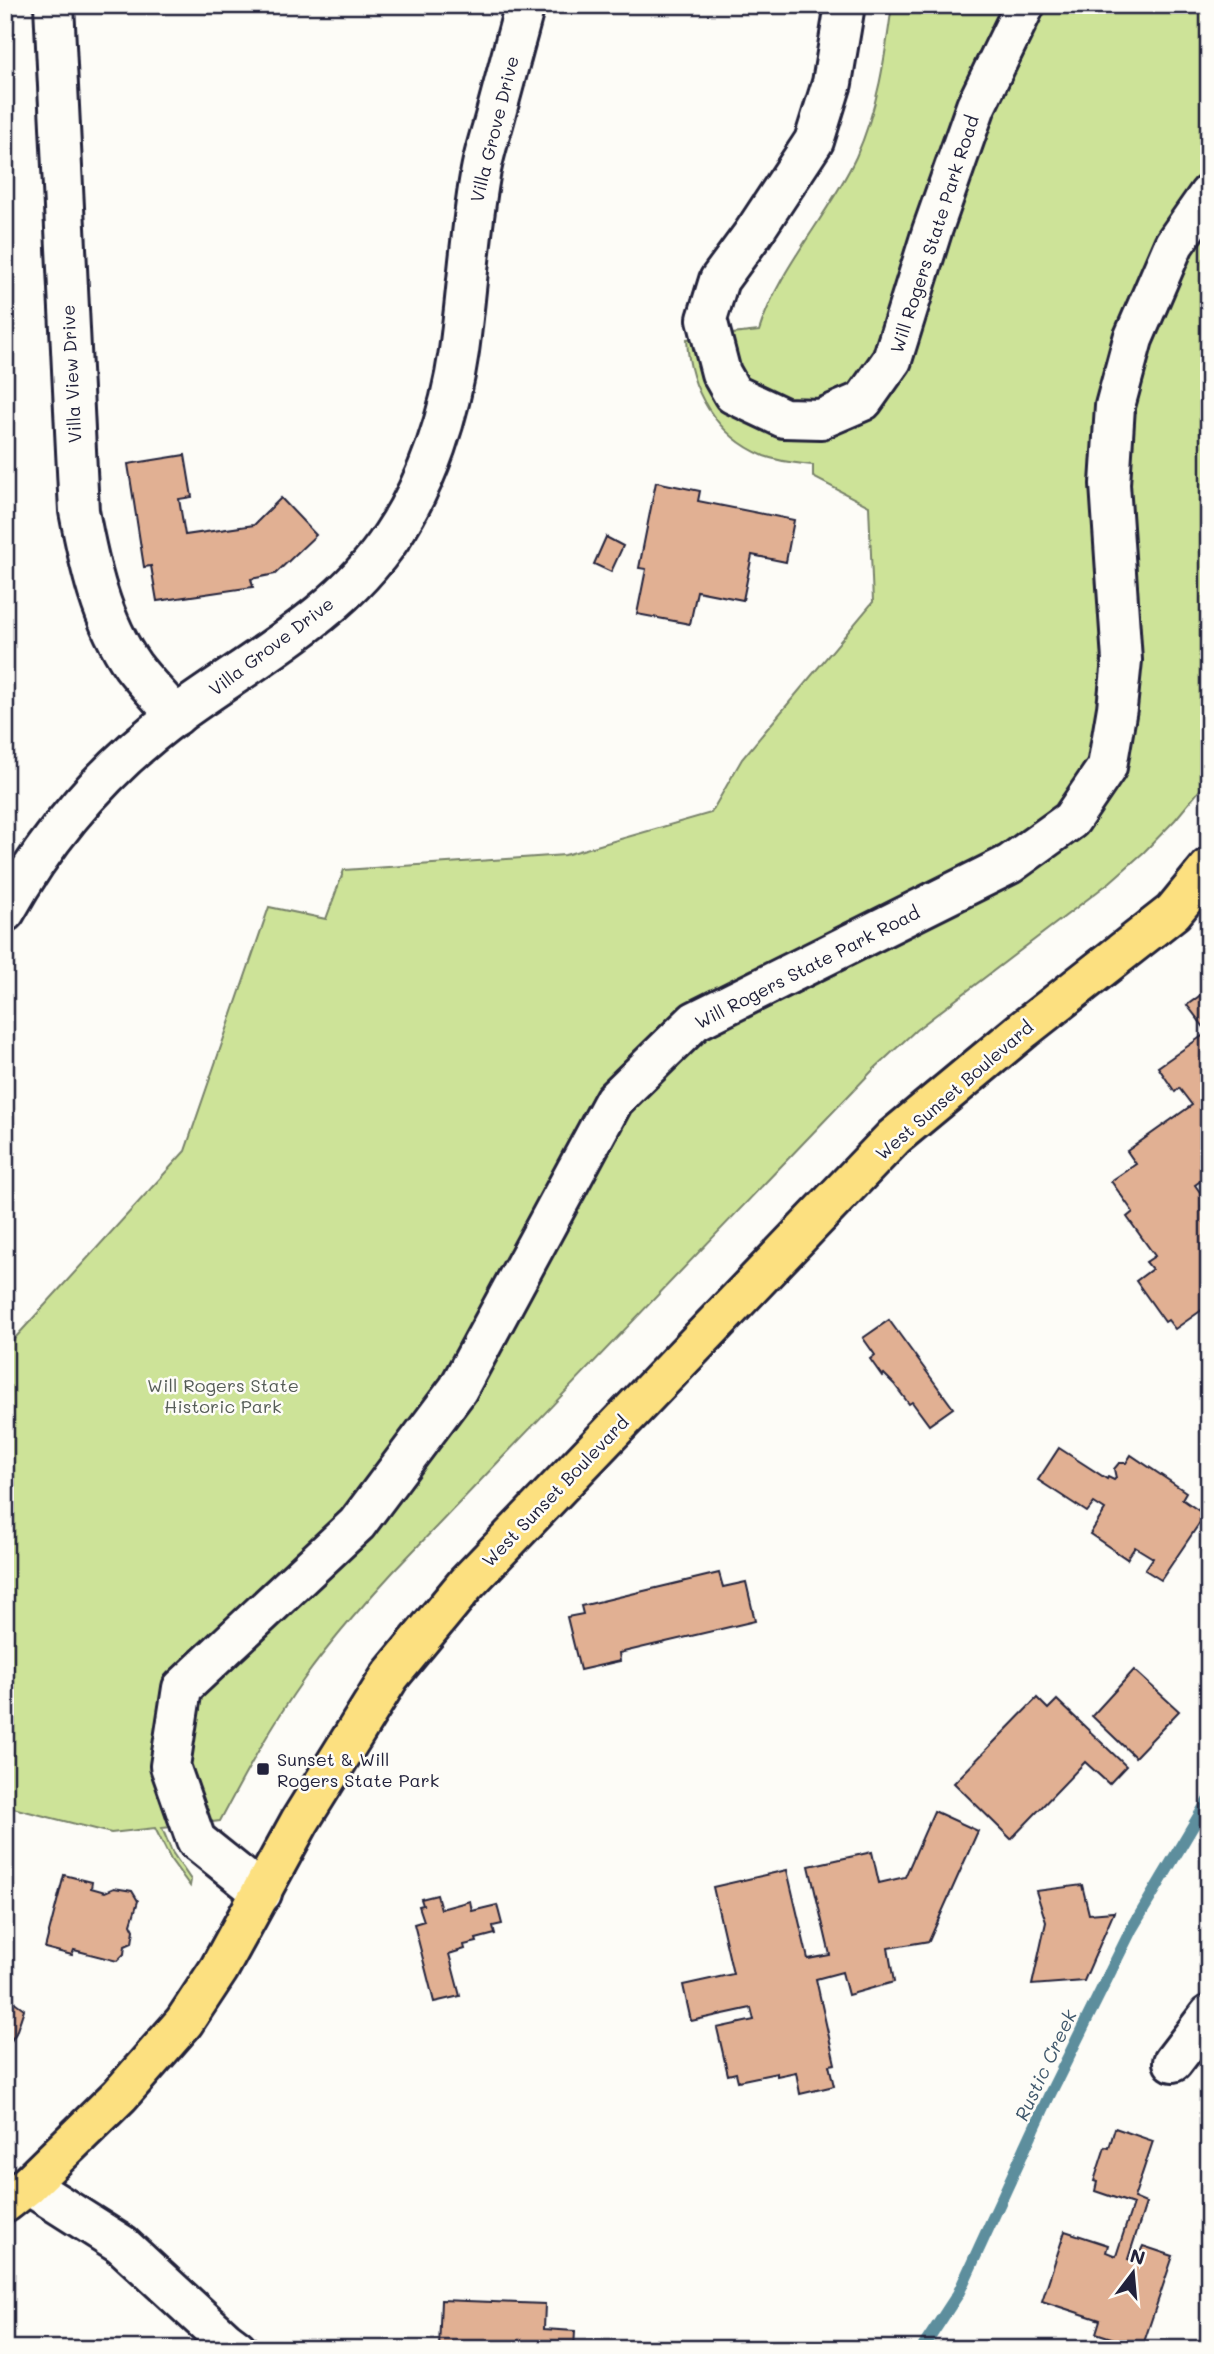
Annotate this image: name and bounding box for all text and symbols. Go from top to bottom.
street label: Villa Grove Drive [464,53,524,205]
street label: Will Rogers State Park Road [884,112,984,356]
street label: Villa View Drive [55,304,87,444]
street label: Villa Grove Drive [204,591,338,701]
street label: Will Rogers State Park Road [691,900,923,1034]
street label: West Sunset Boulevard [870,1015,1038,1165]
park label: Will Rogers State Historic Park [147,1373,299,1418]
street label: West Sunset Boulevard [476,1410,634,1572]
place label: Sunset & Will Rogers State Park [277,1747,439,1792]
marker: Sunset & Will Rogers State Park [255,1761,271,1777]
water label: Rustic Creek [1008,2005,1082,2125]
north arrow [1098,2238,1168,2308]
text: N [1127,2242,1148,2270]

